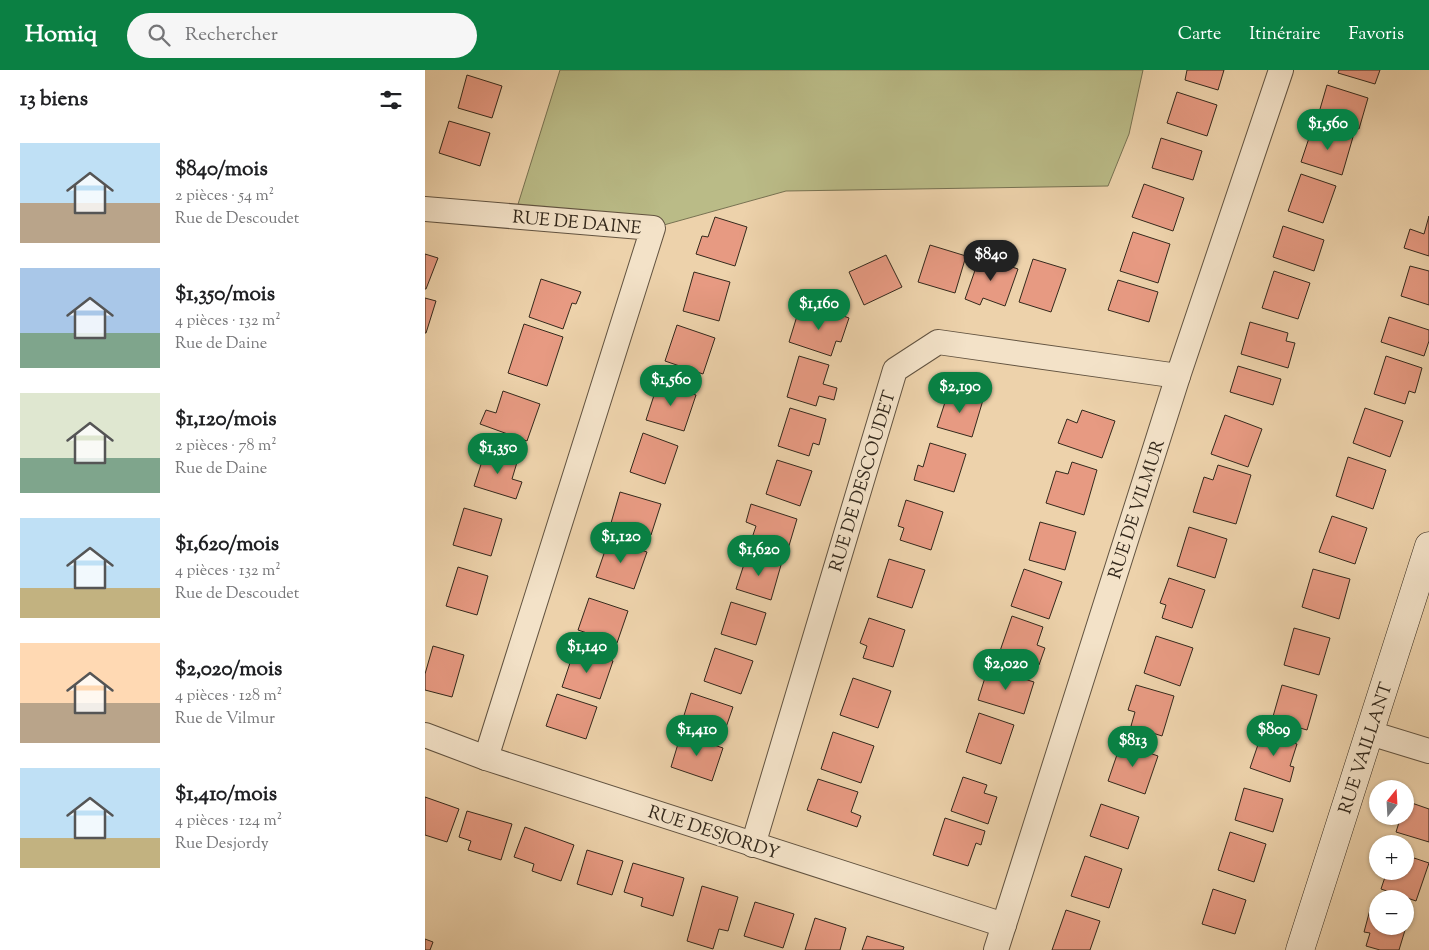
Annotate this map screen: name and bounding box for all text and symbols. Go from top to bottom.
search box [127,13,477,58]
text: Homiq [25,18,97,52]
icon: search [145,21,173,49]
text: Rechercher [185,22,278,49]
text: Carte [1178,22,1221,48]
text: Itinéraire [1249,22,1321,48]
text: Favoris [1349,22,1404,48]
text: 13 biens [20,85,88,115]
icon: filters [377,86,405,114]
pin: $1,560 [1287,108,1369,151]
text: $1,560 [1308,113,1348,136]
text: $840/mois [175,155,268,185]
icon: home [60,163,120,223]
text: 2 pièces · 54 m² [175,185,274,208]
street label: RUE DE DAINE [511,205,643,243]
text: Rue de Descoudet [175,208,299,231]
pin: $840 [961,240,1021,282]
text: $840 [975,244,1007,267]
text: $1,350/mois [175,280,275,310]
icon: home [60,288,120,348]
pin: $1,160 [778,288,860,331]
text: $1,160 [799,293,839,316]
text: 4 pièces · 132 m² [175,310,281,333]
text: Rue de Daine [175,333,267,356]
pin: $1,560 [630,364,712,407]
text: $1,560 [651,369,691,392]
pin: $2,190 [919,372,1001,414]
text: $2,190 [939,376,981,399]
street label: RUE DE DESCOUDET [824,387,904,575]
text: $1,120/mois [175,405,276,435]
icon: home [60,413,120,473]
pin: $1,350 [457,432,539,475]
text: 2 pièces · 78 m² [175,435,277,458]
street label: RUE DE VILMUR [1103,436,1173,583]
text: $1,350 [479,437,517,460]
text: Rue de Daine [175,458,267,481]
pin: $1,120 [580,522,662,564]
text: $1,120 [601,526,641,549]
text: $1,620/mois [175,530,279,560]
pin: $1,620 [718,534,800,577]
icon: home [60,538,120,598]
text: $1,620 [738,539,780,562]
text: 4 pièces · 132 m² [175,560,281,583]
text: Rue de Descoudet [175,583,299,606]
pin: $1,140 [546,632,628,674]
text: $1,140 [567,636,607,659]
pin: $2,020 [965,648,1047,691]
text: $2,020 [984,653,1028,676]
text: $2,020/mois [175,655,282,685]
icon: home [60,663,120,723]
street label: RUE VAILLANT [1333,679,1401,818]
text: 4 pièces · 128 m² [175,685,282,708]
text: Rue de Vilmur [175,708,275,731]
pin: $1,410 [656,714,738,757]
pin: $809 [1244,714,1304,757]
text: $1,410 [677,719,717,742]
text: $809 [1258,719,1290,742]
pin: $813 [1103,726,1163,768]
text: $813 [1119,730,1147,753]
text: $1,410/mois [175,780,277,810]
north arrow [1369,780,1414,825]
map controls [1369,780,1414,935]
icon: home [60,788,120,848]
street label: RUE DESJORDY [644,800,783,867]
text: 4 pièces · 124 m² [175,810,282,833]
text: Rue Desjordy [175,833,269,856]
button: + [1369,835,1414,880]
button: − [1369,890,1414,935]

